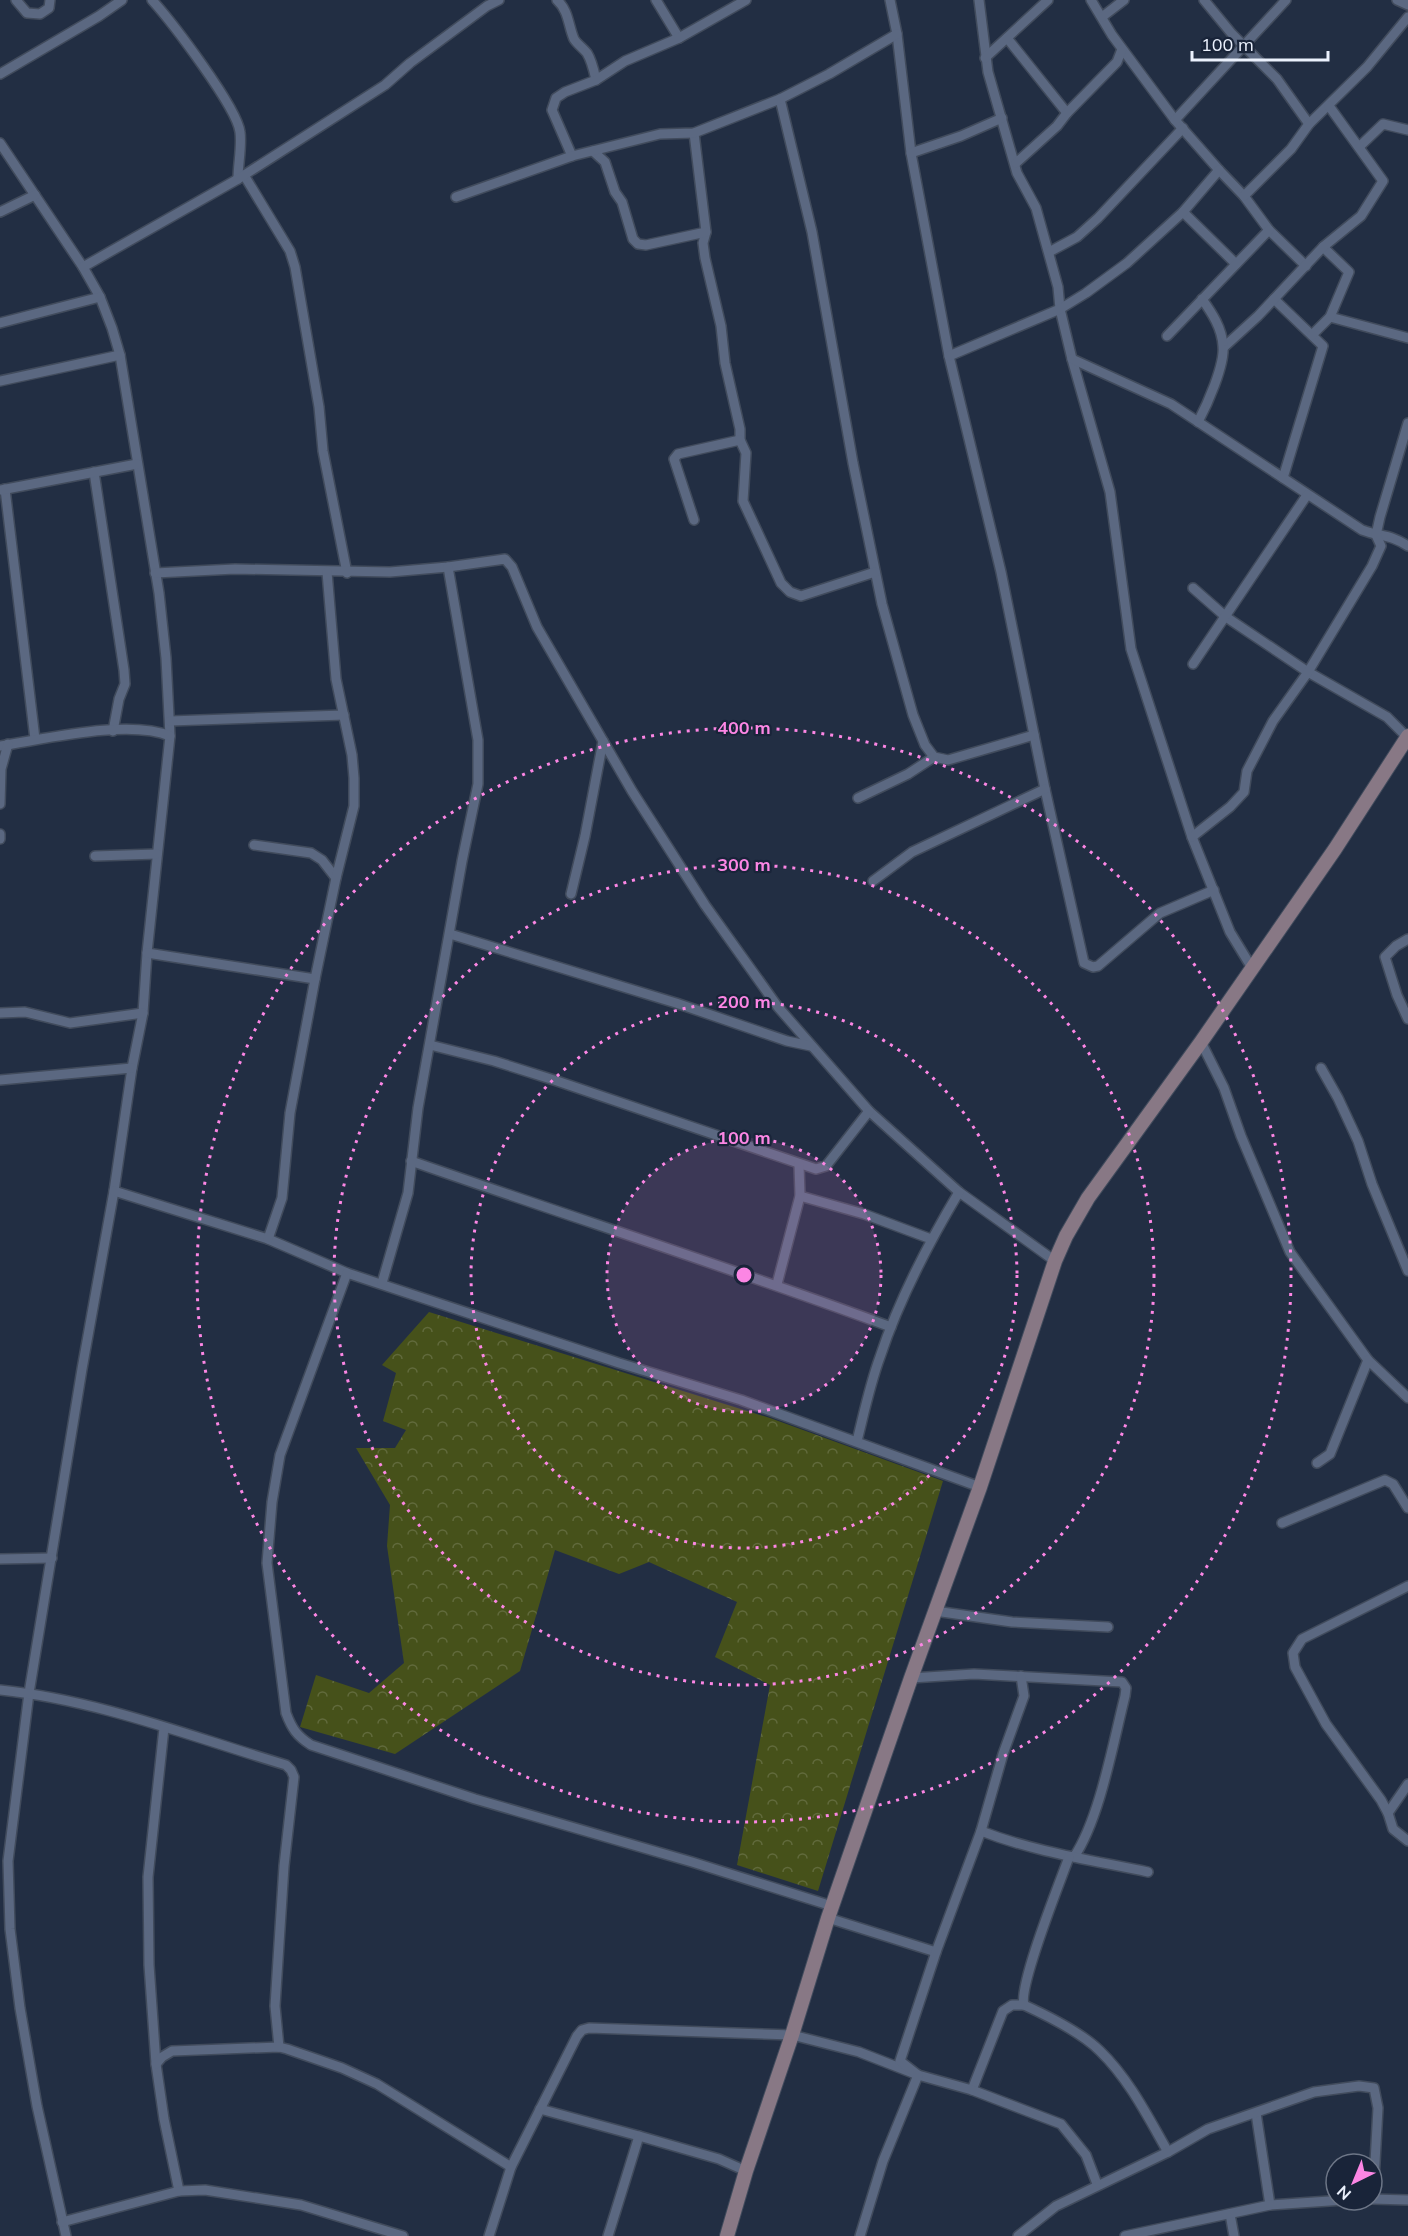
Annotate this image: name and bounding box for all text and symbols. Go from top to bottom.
scale bar [1192,24,1328,62]
text: 100 m [1201,33,1254,56]
text: 400 m [717,716,771,739]
text: 300 m [717,853,771,876]
text: 200 m [717,990,771,1013]
text: 100 m [717,1126,771,1149]
centre of rings [734,1265,754,1285]
north arrow [1324,2152,1384,2212]
text: N [1333,2182,1355,2204]

